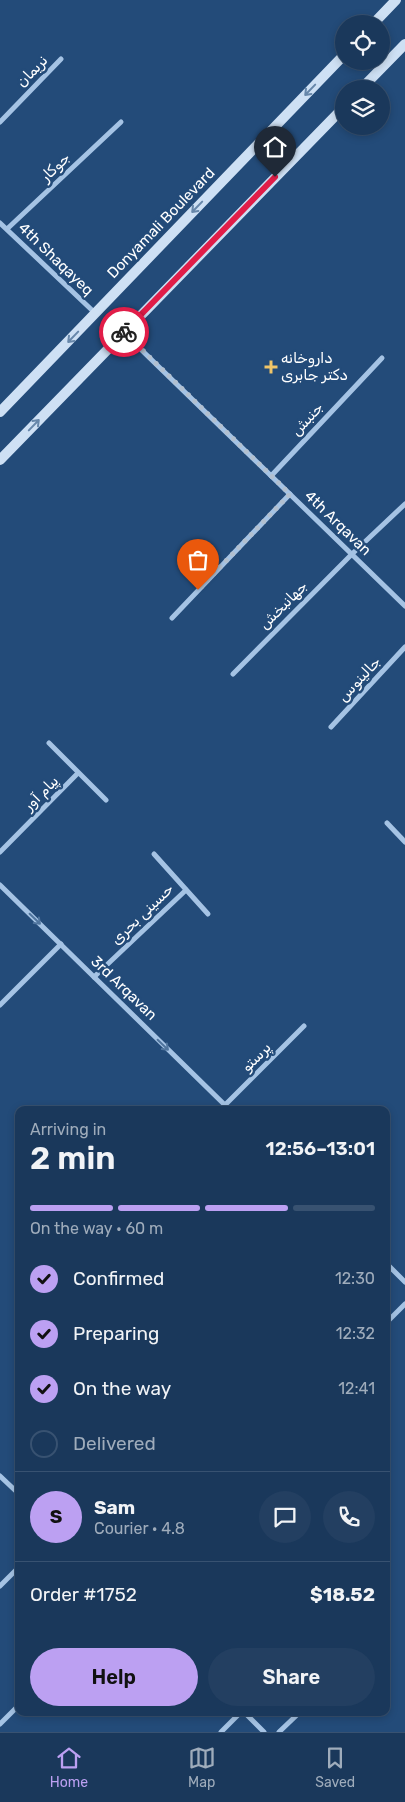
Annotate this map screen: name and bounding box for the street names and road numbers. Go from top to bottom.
street label: نریمان [13,51,51,91]
street label: جوکار [36,149,74,186]
street label: Donyamali Boulevard [104,164,218,282]
street label: 4th Shaqayeq [15,219,97,299]
street label: جنبش [287,399,327,439]
street label: 4th Arqavan [301,487,375,559]
street label: جهانبخش [255,577,311,633]
street label: جالینوس [334,653,384,705]
street label: پیام آور [19,772,63,816]
street label: حسینی بحری [107,880,177,948]
street label: 3rd Arqavan [87,952,161,1024]
street label: پرستو [237,1038,275,1076]

